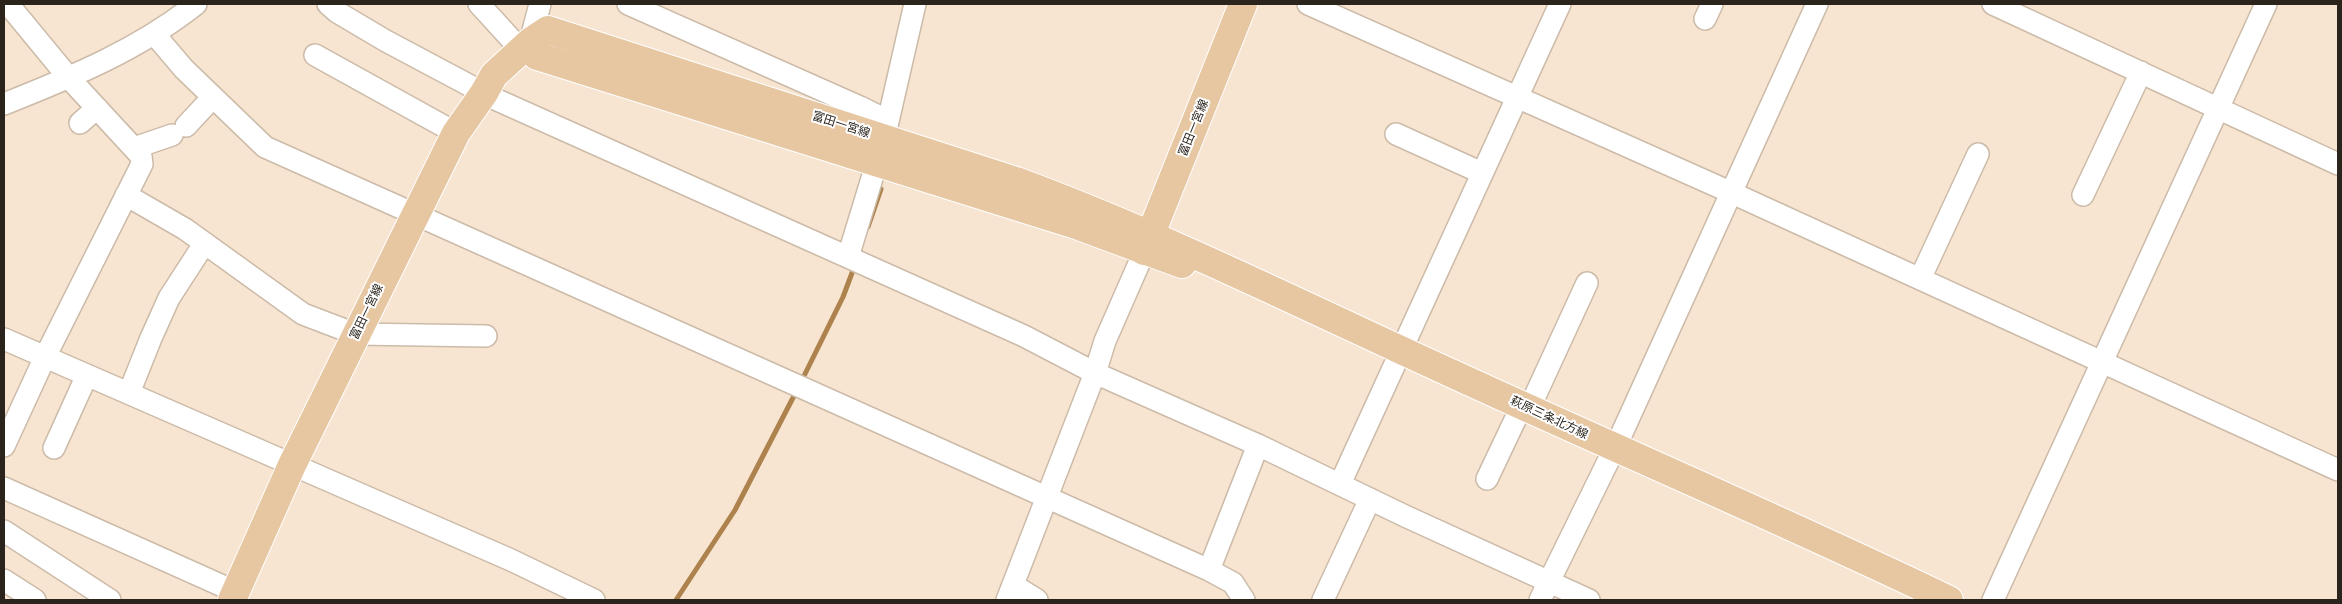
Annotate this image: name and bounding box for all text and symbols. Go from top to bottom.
street label: 冨田一宮線 [1176,97,1212,159]
street label: 富田一宮線 [810,109,872,141]
street label: 富田一宮線 [347,282,387,342]
street label: 萩原三条北方線 [1508,394,1590,442]

